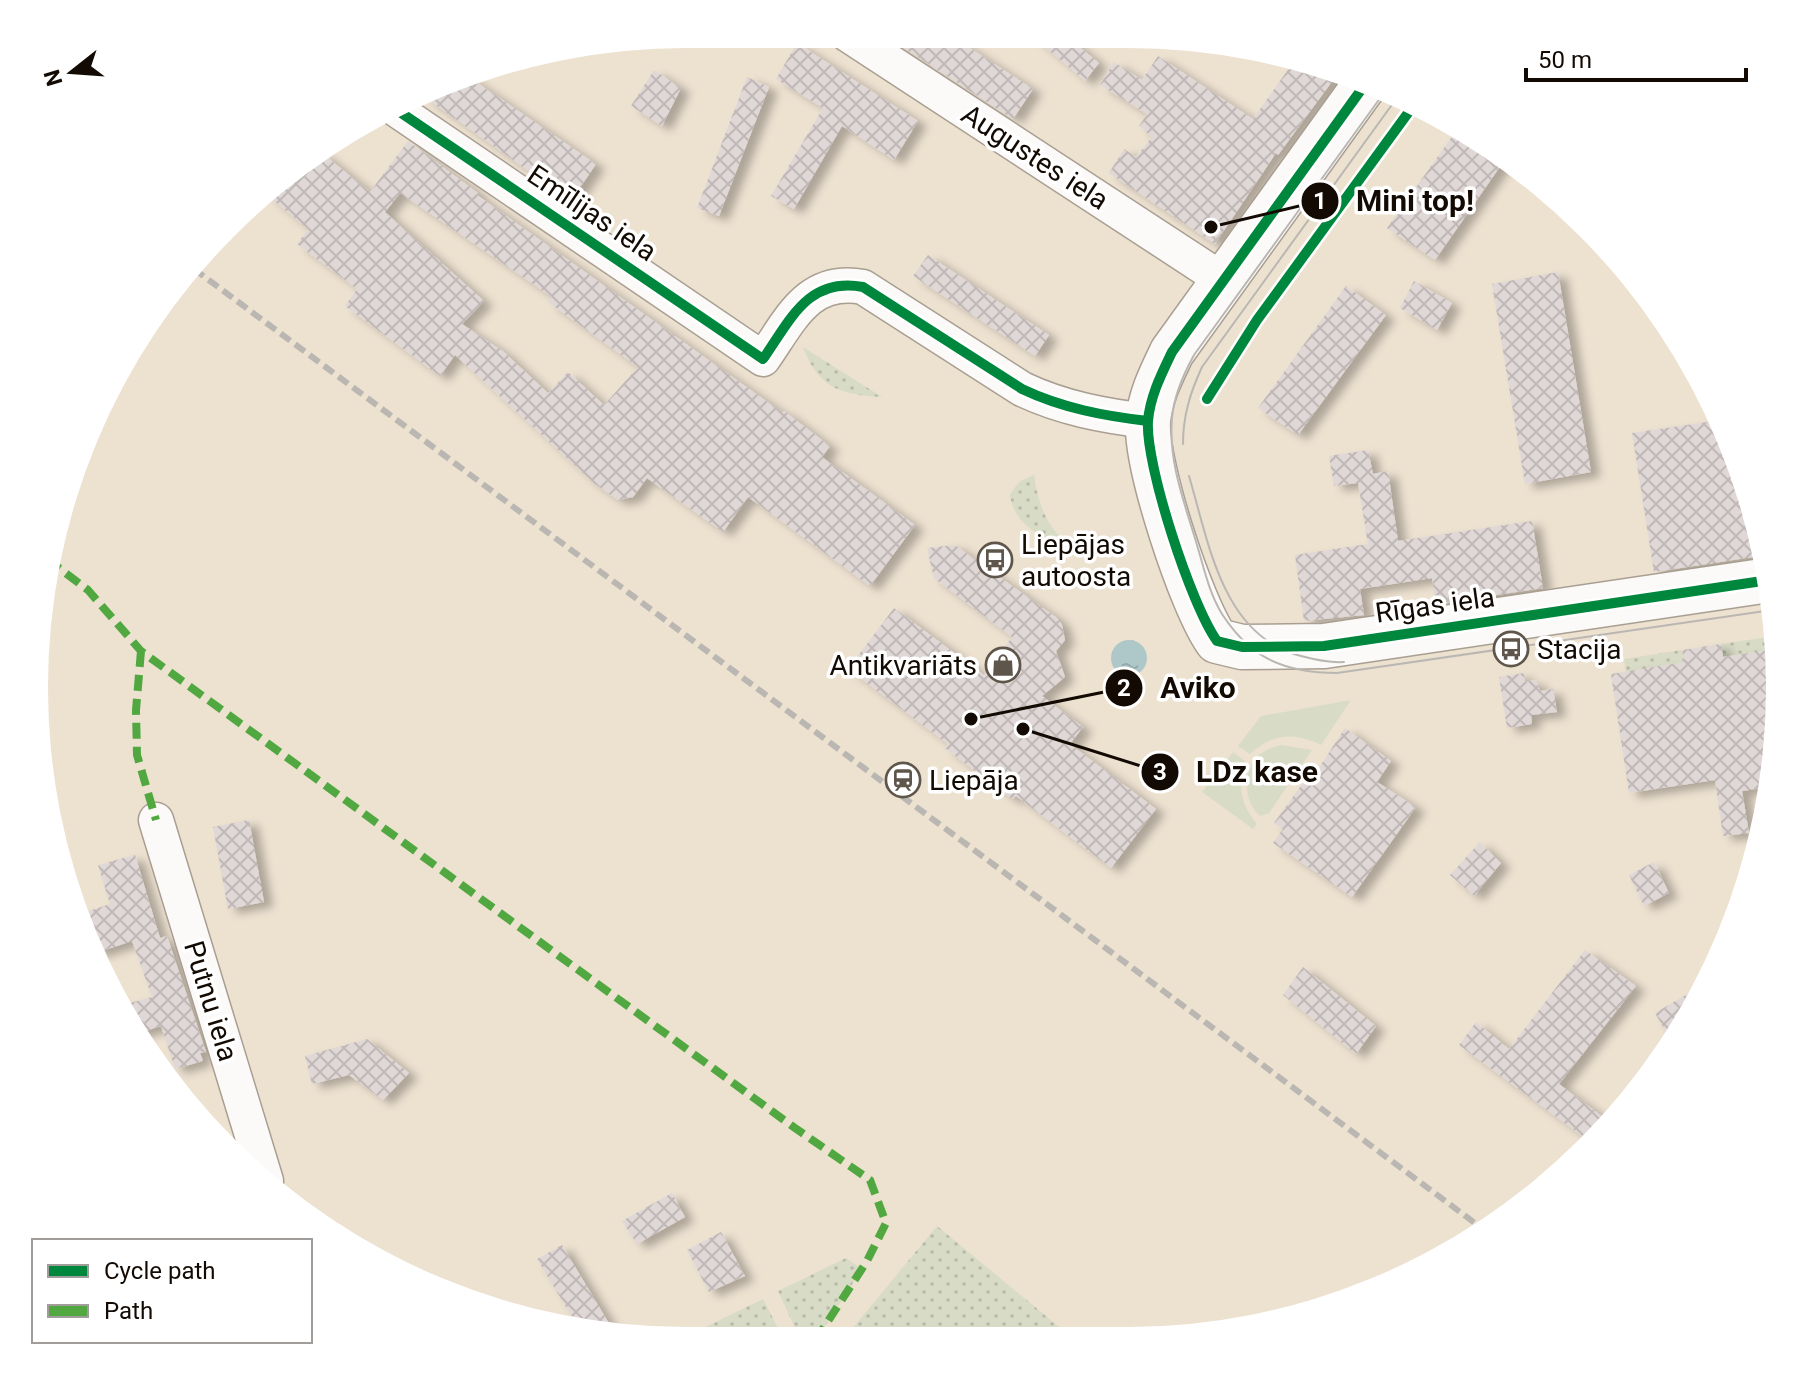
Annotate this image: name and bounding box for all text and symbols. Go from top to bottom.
north arrow [32,32,112,112]
scale bar [1526,32,1746,82]
text: 50 m [1538,46,1592,74]
text: N [39,67,68,89]
street label: Augustes iela [955,97,1115,217]
street label: Emīlijas iela [521,158,663,268]
callout: Mini top! [1300,174,1491,228]
text: Mini top! [1356,183,1474,218]
text: 1 [1313,187,1327,215]
place label: Liepājas autoosta [1021,528,1131,593]
bus stop icon: Liepājas autoosta [976,541,1014,579]
street label: Rīgas iela [1373,580,1497,630]
bus stop icon: Stacija [1492,630,1530,668]
place label: Stacija [1537,633,1621,666]
shop icon: Antikvariāts [984,646,1022,684]
place label: Antikvariāts [829,649,977,682]
callout: Aviko [1104,661,1251,715]
text: Aviko [1160,670,1236,705]
text: 2 [1117,674,1131,702]
callout: LDz kase [1140,745,1334,799]
text: LDz kase [1196,754,1318,789]
text: 3 [1153,758,1167,786]
station icon: Liepāja [884,761,922,799]
place label: Liepāja [929,764,1019,797]
street label: Putnu iela [177,937,245,1065]
legend [32,1239,312,1343]
text: Cycle path [104,1257,216,1285]
text: Path [104,1297,153,1325]

